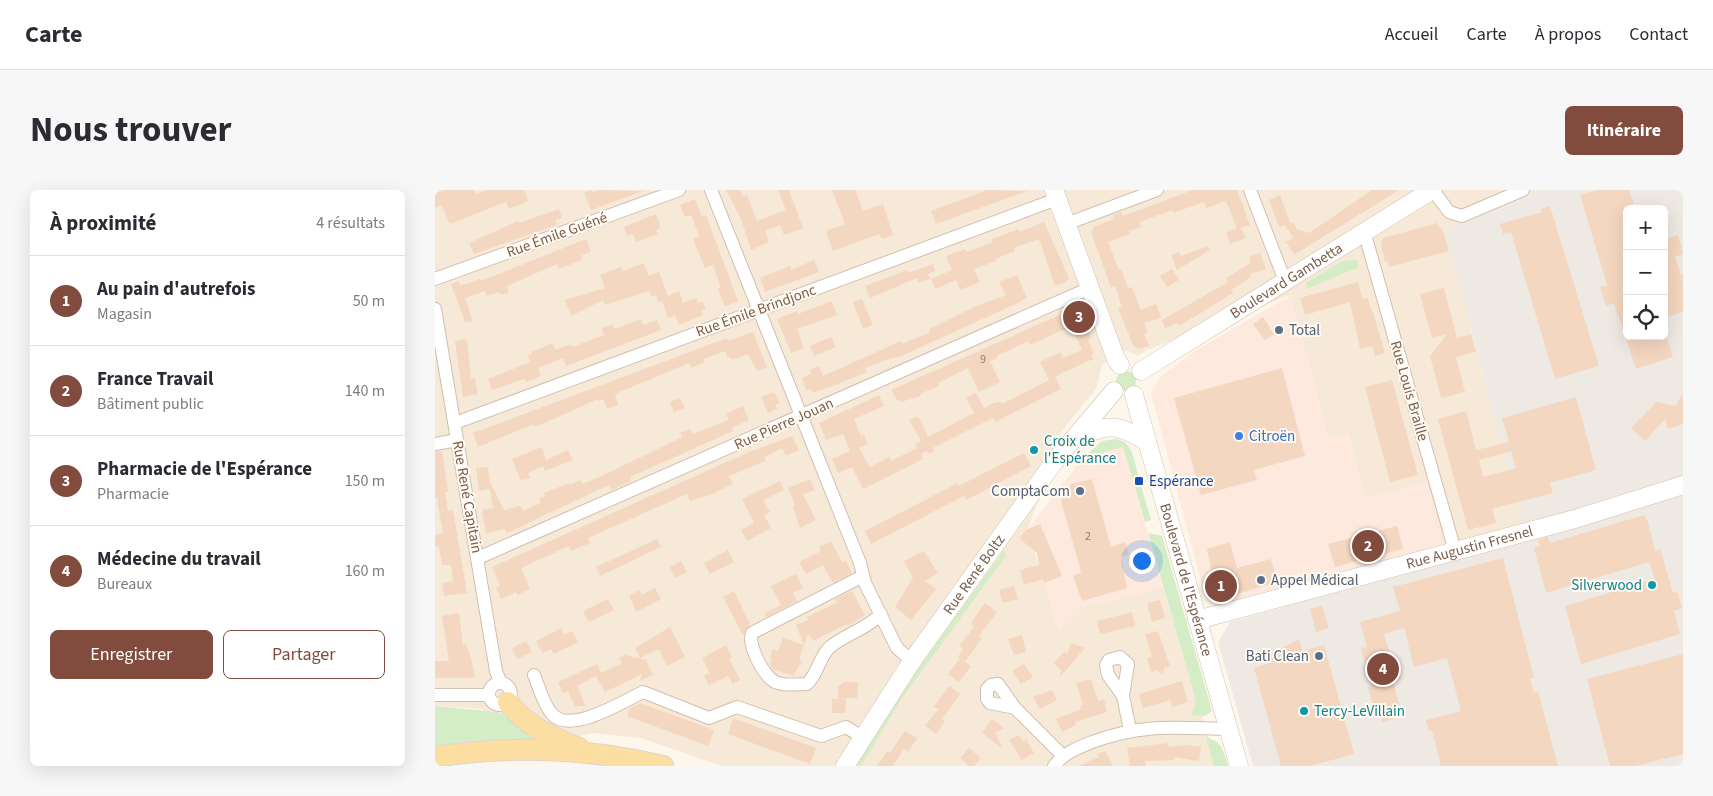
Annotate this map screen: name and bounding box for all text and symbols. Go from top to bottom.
text: Carte [25,17,82,52]
text: Accueil [1385,22,1438,47]
text: Carte [1466,22,1507,47]
text: À propos [1535,22,1601,47]
text: Contact [1629,22,1688,47]
text: Nous trouver [30,105,231,155]
button: Itinéraire [1565,106,1683,155]
map controls [1623,205,1668,340]
button: + [1623,205,1668,250]
street label: Rue Émile Guéné [504,207,610,263]
text: À proximité [50,208,156,238]
text: 4 résultats [316,212,385,234]
street label: Boulevard Gambetta [1226,238,1347,324]
button: − [1623,250,1668,295]
text: Au pain d'autrefois [97,276,255,303]
street label: Rue Émile Brindjonc [693,279,819,343]
text: 1 [62,290,70,312]
text: 50 m [353,290,385,312]
button: locate [1623,295,1668,340]
pin: 3 [1063,298,1095,336]
text: Magasin [97,303,152,325]
place label: Total [1289,320,1320,341]
marker: Total [1273,324,1285,336]
street label: Rue Louis Braille [1385,338,1433,444]
house number: 9 [980,351,986,368]
text: France Travail [97,366,214,393]
text: 2 [62,380,70,402]
text: 140 m [345,380,385,402]
text: Bâtiment public [97,393,204,415]
street label: Rue Pierre Jouan [731,393,837,455]
place label: Citroën [1249,426,1295,447]
marker: Citroën [1233,430,1245,442]
place label: Croix de l'Espérance [1044,431,1116,469]
street label: Rue René Capitain [447,439,487,555]
marker: Croix de l'Espérance [1028,444,1040,456]
text: Pharmacie de l'Espérance [97,456,312,483]
text: 3 [62,470,70,492]
text: 150 m [345,470,385,492]
place label: Espérance [1149,471,1214,492]
marker: Espérance [1133,475,1145,487]
place label: ComptaCom [991,481,1070,502]
text: Pharmacie [97,483,169,505]
marker: ComptaCom [1074,485,1086,497]
street label: Boulevard de l'Espérance [1155,501,1218,659]
street label: Rue Augustin Fresnel [1404,520,1535,574]
pin: 2 [1352,527,1384,565]
house number: 2 [1085,528,1091,545]
street label: Rue René Boltz [938,530,1010,619]
text: Médecine du travail [97,546,261,573]
your location [1129,548,1155,574]
text: 4 [62,560,70,582]
text: 160 m [345,560,385,582]
pin: 1 [1205,567,1237,605]
place label: Appel Médical [1271,570,1359,591]
text: Bureaux [97,573,152,595]
marker: Appel Médical [1255,574,1267,586]
place label: Silverwood [1571,575,1642,596]
marker: Silverwood [1646,579,1658,591]
button: Enregistrer [50,630,213,679]
button: Partager [223,630,385,679]
place label: Bati Clean [1246,646,1309,667]
marker: Bati Clean [1313,650,1325,662]
pin: 4 [1367,650,1399,688]
place label: Tercy-LeVillain [1314,701,1405,722]
marker: Tercy-LeVillain [1298,705,1310,717]

